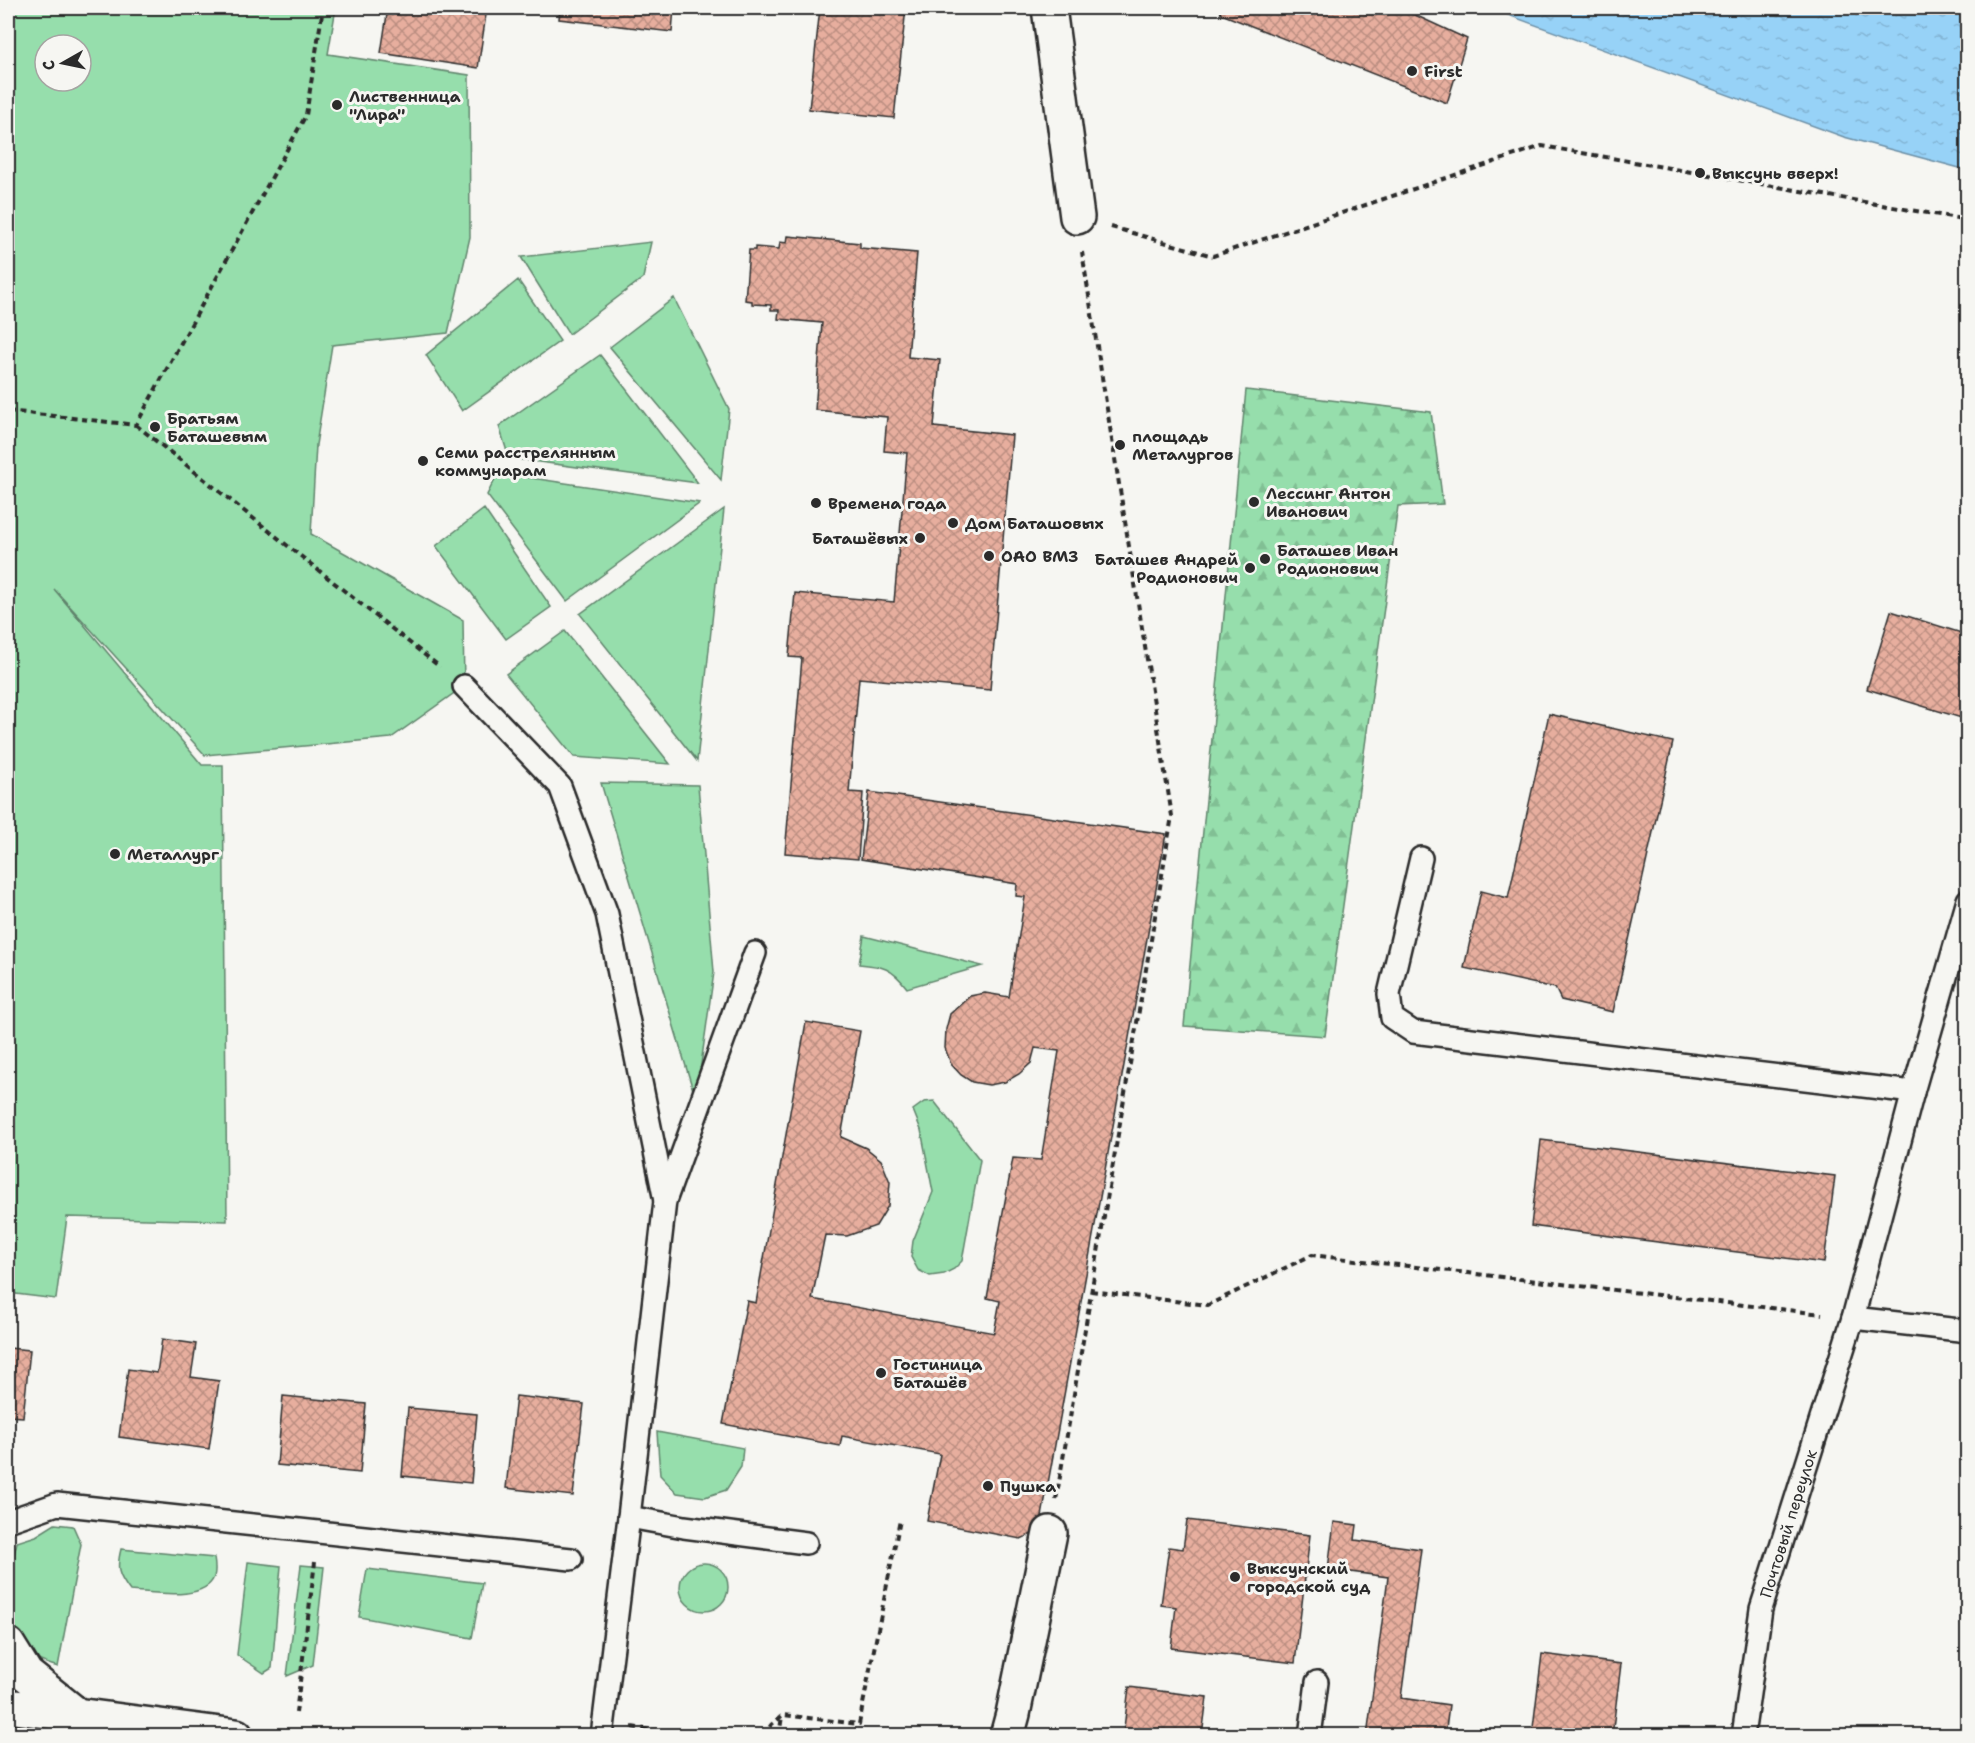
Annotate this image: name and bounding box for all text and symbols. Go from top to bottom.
north arrow [33,33,93,93]
text: С [38,59,60,72]
place label: First [1424,61,1463,82]
marker: First [1405,64,1419,78]
place label: Лиственница "Лира" [349,86,461,125]
marker: Лиственница "Лира" [330,98,344,112]
place label: Выксунь вверх! [1712,163,1839,184]
marker: Выксунь вверх! [1693,166,1707,180]
place label: Братьям Баташевым [167,408,268,447]
marker: Братьям Баташевым [148,420,162,434]
place label: площадь Металургов [1132,426,1233,465]
marker: площадь Металургов [1113,438,1127,452]
place label: Семи расстрелянным коммунарам [435,442,616,481]
marker: Семи расстрелянным коммунарам [416,454,430,468]
place label: Лессинг Антон Иванович [1266,483,1391,522]
place label: Времена года [828,493,947,514]
marker: Лессинг Антон Иванович [1247,495,1261,509]
marker: Времена года [809,496,823,510]
place label: Дом Баташовых [965,513,1104,534]
marker: Дом Баташовых [946,516,960,530]
place label: Баташёвых [812,528,908,549]
marker: Баташёвых [913,531,927,545]
place label: Баташев Иван Родионович [1277,540,1398,579]
place label: ОАО ВМЗ [1001,546,1079,567]
marker: ОАО ВМЗ [982,549,996,563]
place label: Баташев Андрей Родионович [1095,549,1238,588]
marker: Баташев Иван Родионович [1258,552,1272,566]
marker: Баташев Андрей Родионович [1243,561,1257,575]
place label: Металлург [127,844,220,865]
marker: Металлург [108,847,122,861]
place label: Гостиница Баташёв [893,1354,982,1393]
marker: Гостиница Баташёв [874,1366,888,1380]
street label: Почтовый переулок [1755,1446,1822,1600]
place label: Пушка [1000,1476,1056,1497]
marker: Пушка [981,1479,995,1493]
place label: Выксунский городской суд [1247,1558,1371,1597]
marker: Выксунский городской суд [1228,1570,1242,1584]

